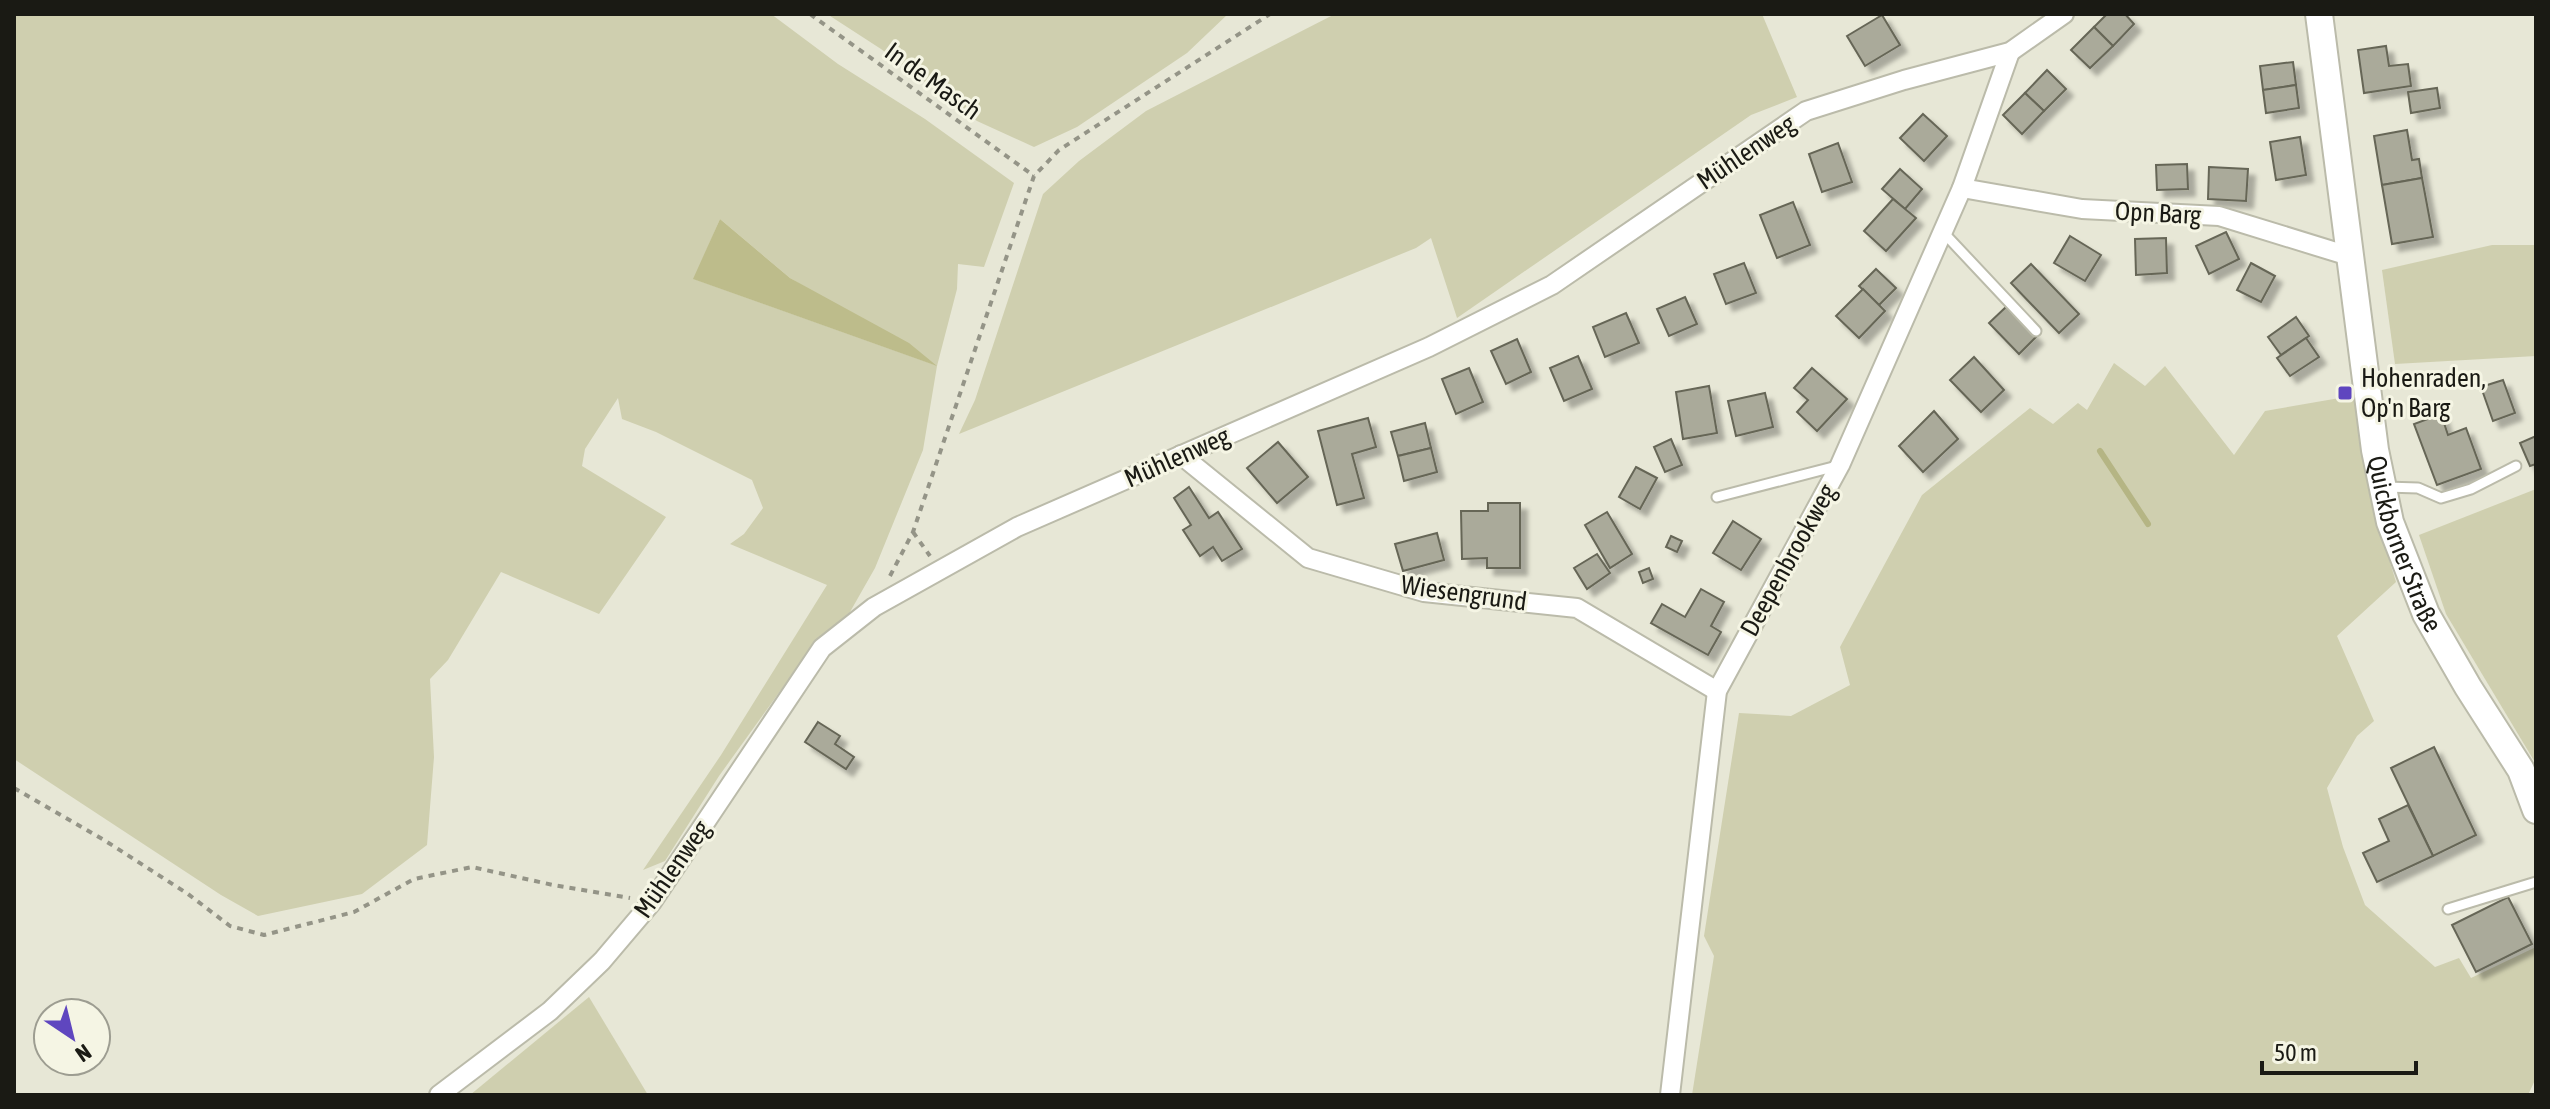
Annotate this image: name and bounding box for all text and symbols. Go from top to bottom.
street label: In de Masch [879,36,987,126]
street label: Mühlenweg [1691,108,1801,196]
street label: Opn Barg [2114,196,2203,230]
place label: Hohenraden, Op'n Barg [2361,363,2486,423]
marker: Hohenraden, Op'n Barg [2336,384,2354,402]
street label: Mühlenweg [1120,420,1235,493]
street label: Quickborner Straße [2362,453,2448,637]
street label: Deepenbrookweg [1734,478,1842,641]
street label: Wiesengrund [1399,569,1529,617]
street label: Mühlenweg [628,814,717,923]
north arrow [32,997,112,1077]
scale bar [2262,1025,2416,1075]
text: N [71,1039,96,1068]
text: 50 m [2274,1039,2317,1066]

